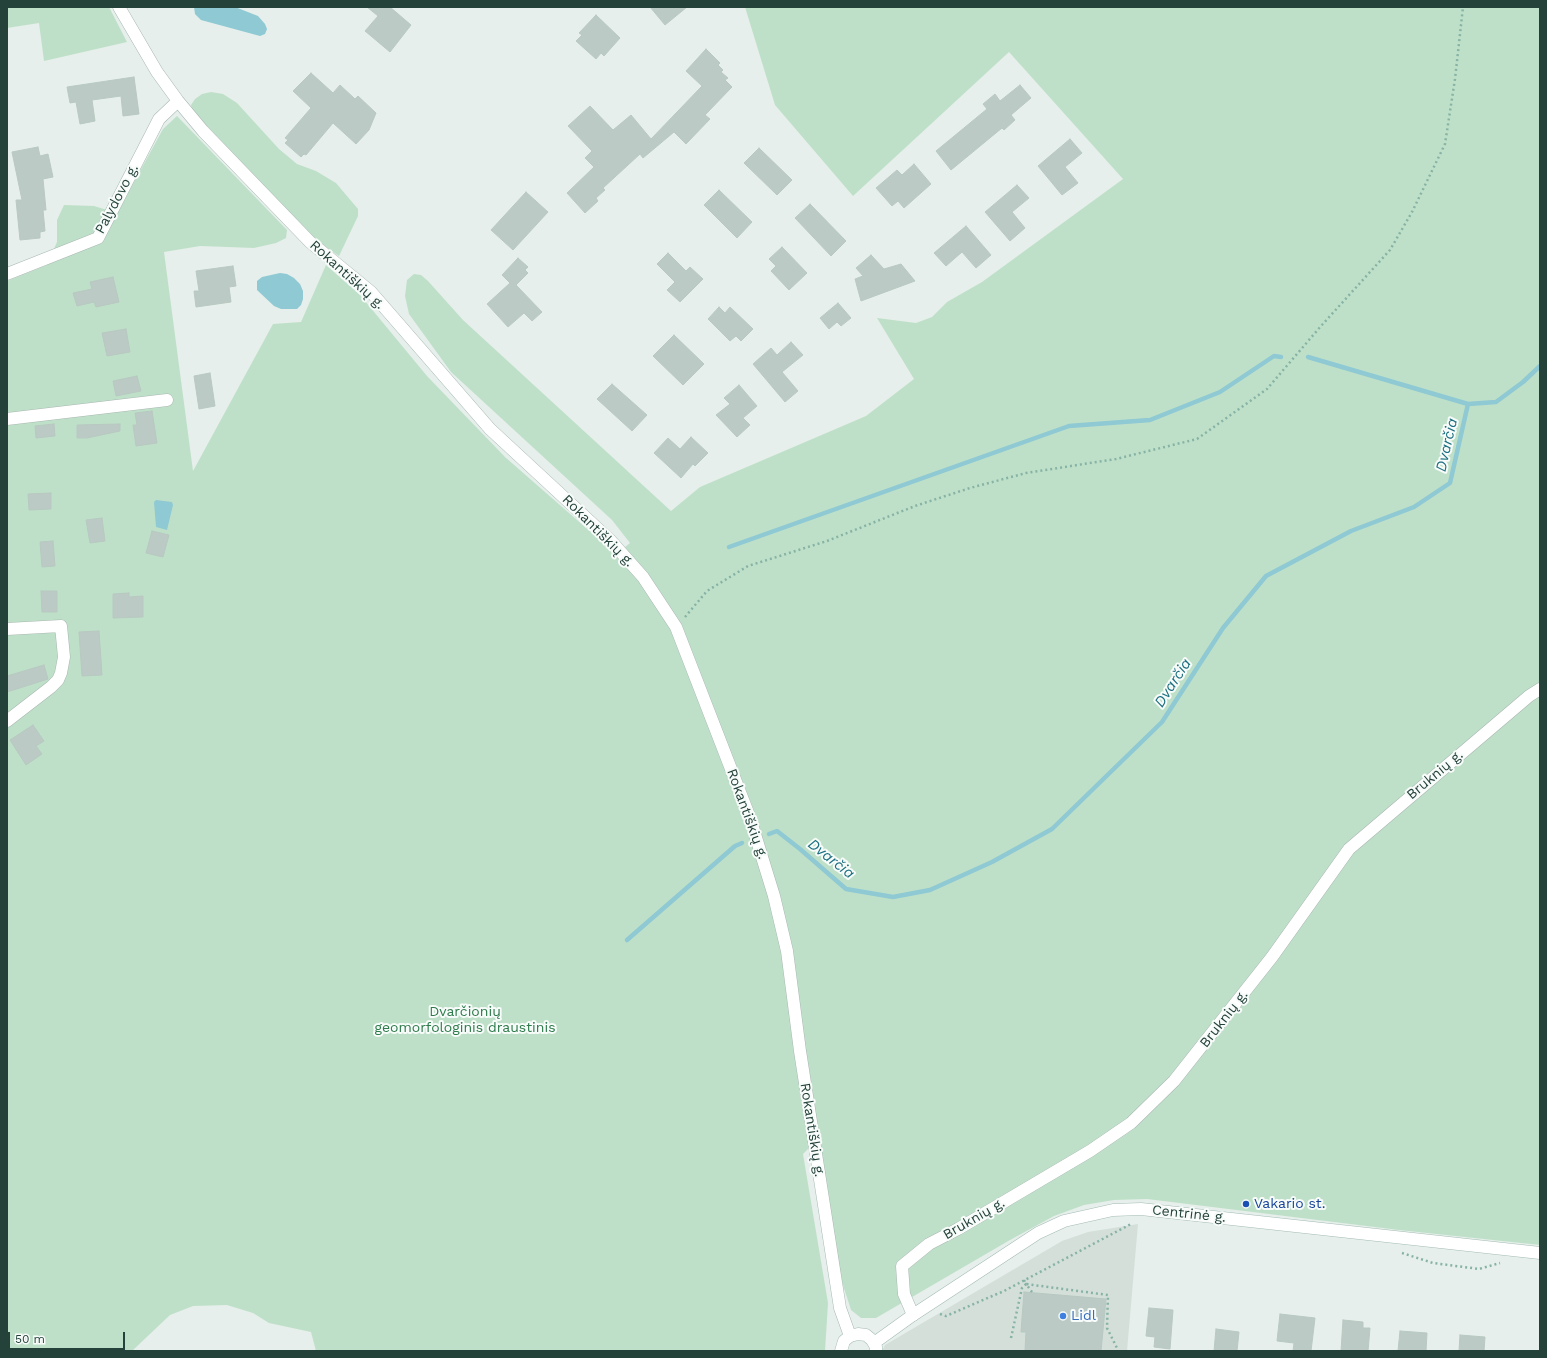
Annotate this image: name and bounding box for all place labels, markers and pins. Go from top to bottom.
place label: Vakario st. [1254,1196,1325,1212]
marker: Vakario st. [1241,1199,1251,1209]
place label: Lidl [1071,1308,1096,1324]
marker: Lidl [1058,1311,1068,1321]

